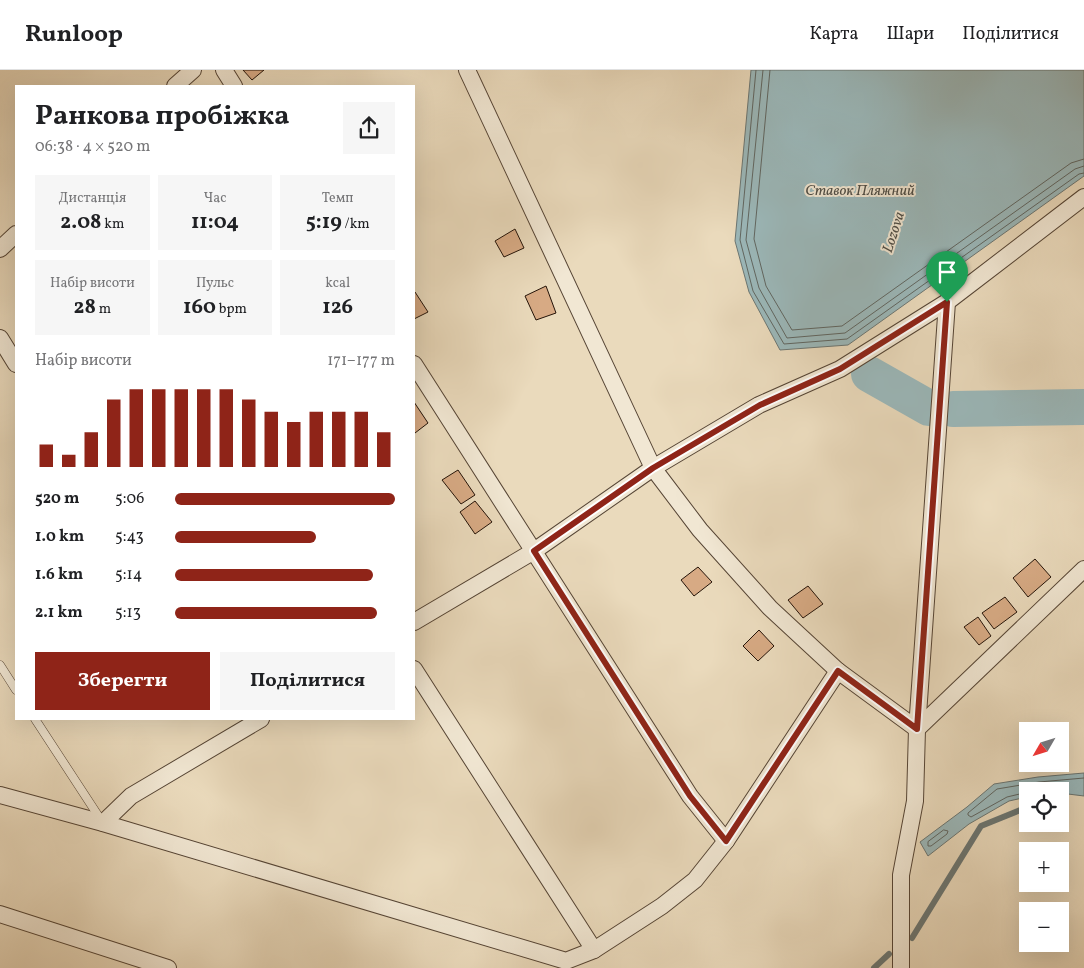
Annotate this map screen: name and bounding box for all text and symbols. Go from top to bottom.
text: Runloop [25,18,123,52]
text: Карта [810,22,858,47]
text: Шари [886,22,934,47]
text: Поділитися [962,22,1059,47]
text: Ранкова пробіжка [35,97,289,136]
button: share [343,102,395,154]
text: 06:38 · 4 × 520 m [35,136,150,158]
water label: Ставок Пляжний [805,181,915,202]
text: Дистанція [58,189,126,208]
text: Час [203,189,227,208]
text: Темп [322,189,353,208]
text: 2.08 [60,208,102,237]
text: 11:04 [191,208,239,237]
text: 5:19 [306,208,342,237]
water label: Lozova [878,209,911,256]
text: km [102,215,124,234]
text: /km [342,215,370,234]
pin [926,251,968,302]
icon: arrive [933,258,961,286]
text: Набір висоти [50,274,135,293]
text: Пульс [196,274,234,293]
text: kcal [325,274,350,293]
text: 28 [74,293,96,322]
text: 160 [183,293,216,322]
text: 126 [322,293,353,322]
text: m [96,300,111,319]
text: bpm [216,300,247,319]
text: Набір висоти [35,350,132,372]
text: 171–177 m [327,350,395,372]
text: 520 m [35,488,79,510]
text: 5:06 [115,488,144,510]
text: 1.0 km [35,526,84,548]
text: 5:43 [115,526,144,548]
text: 1.6 km [35,564,83,586]
text: 5:14 [115,564,142,586]
text: 2.1 km [35,602,83,624]
text: 5:13 [115,602,141,624]
button: Зберегти [35,652,210,710]
button: Поділитися [220,652,395,710]
north arrow [1019,722,1069,772]
map controls [1019,722,1069,952]
button: locate [1019,782,1069,832]
button: + [1019,842,1069,892]
button: − [1019,902,1069,952]

